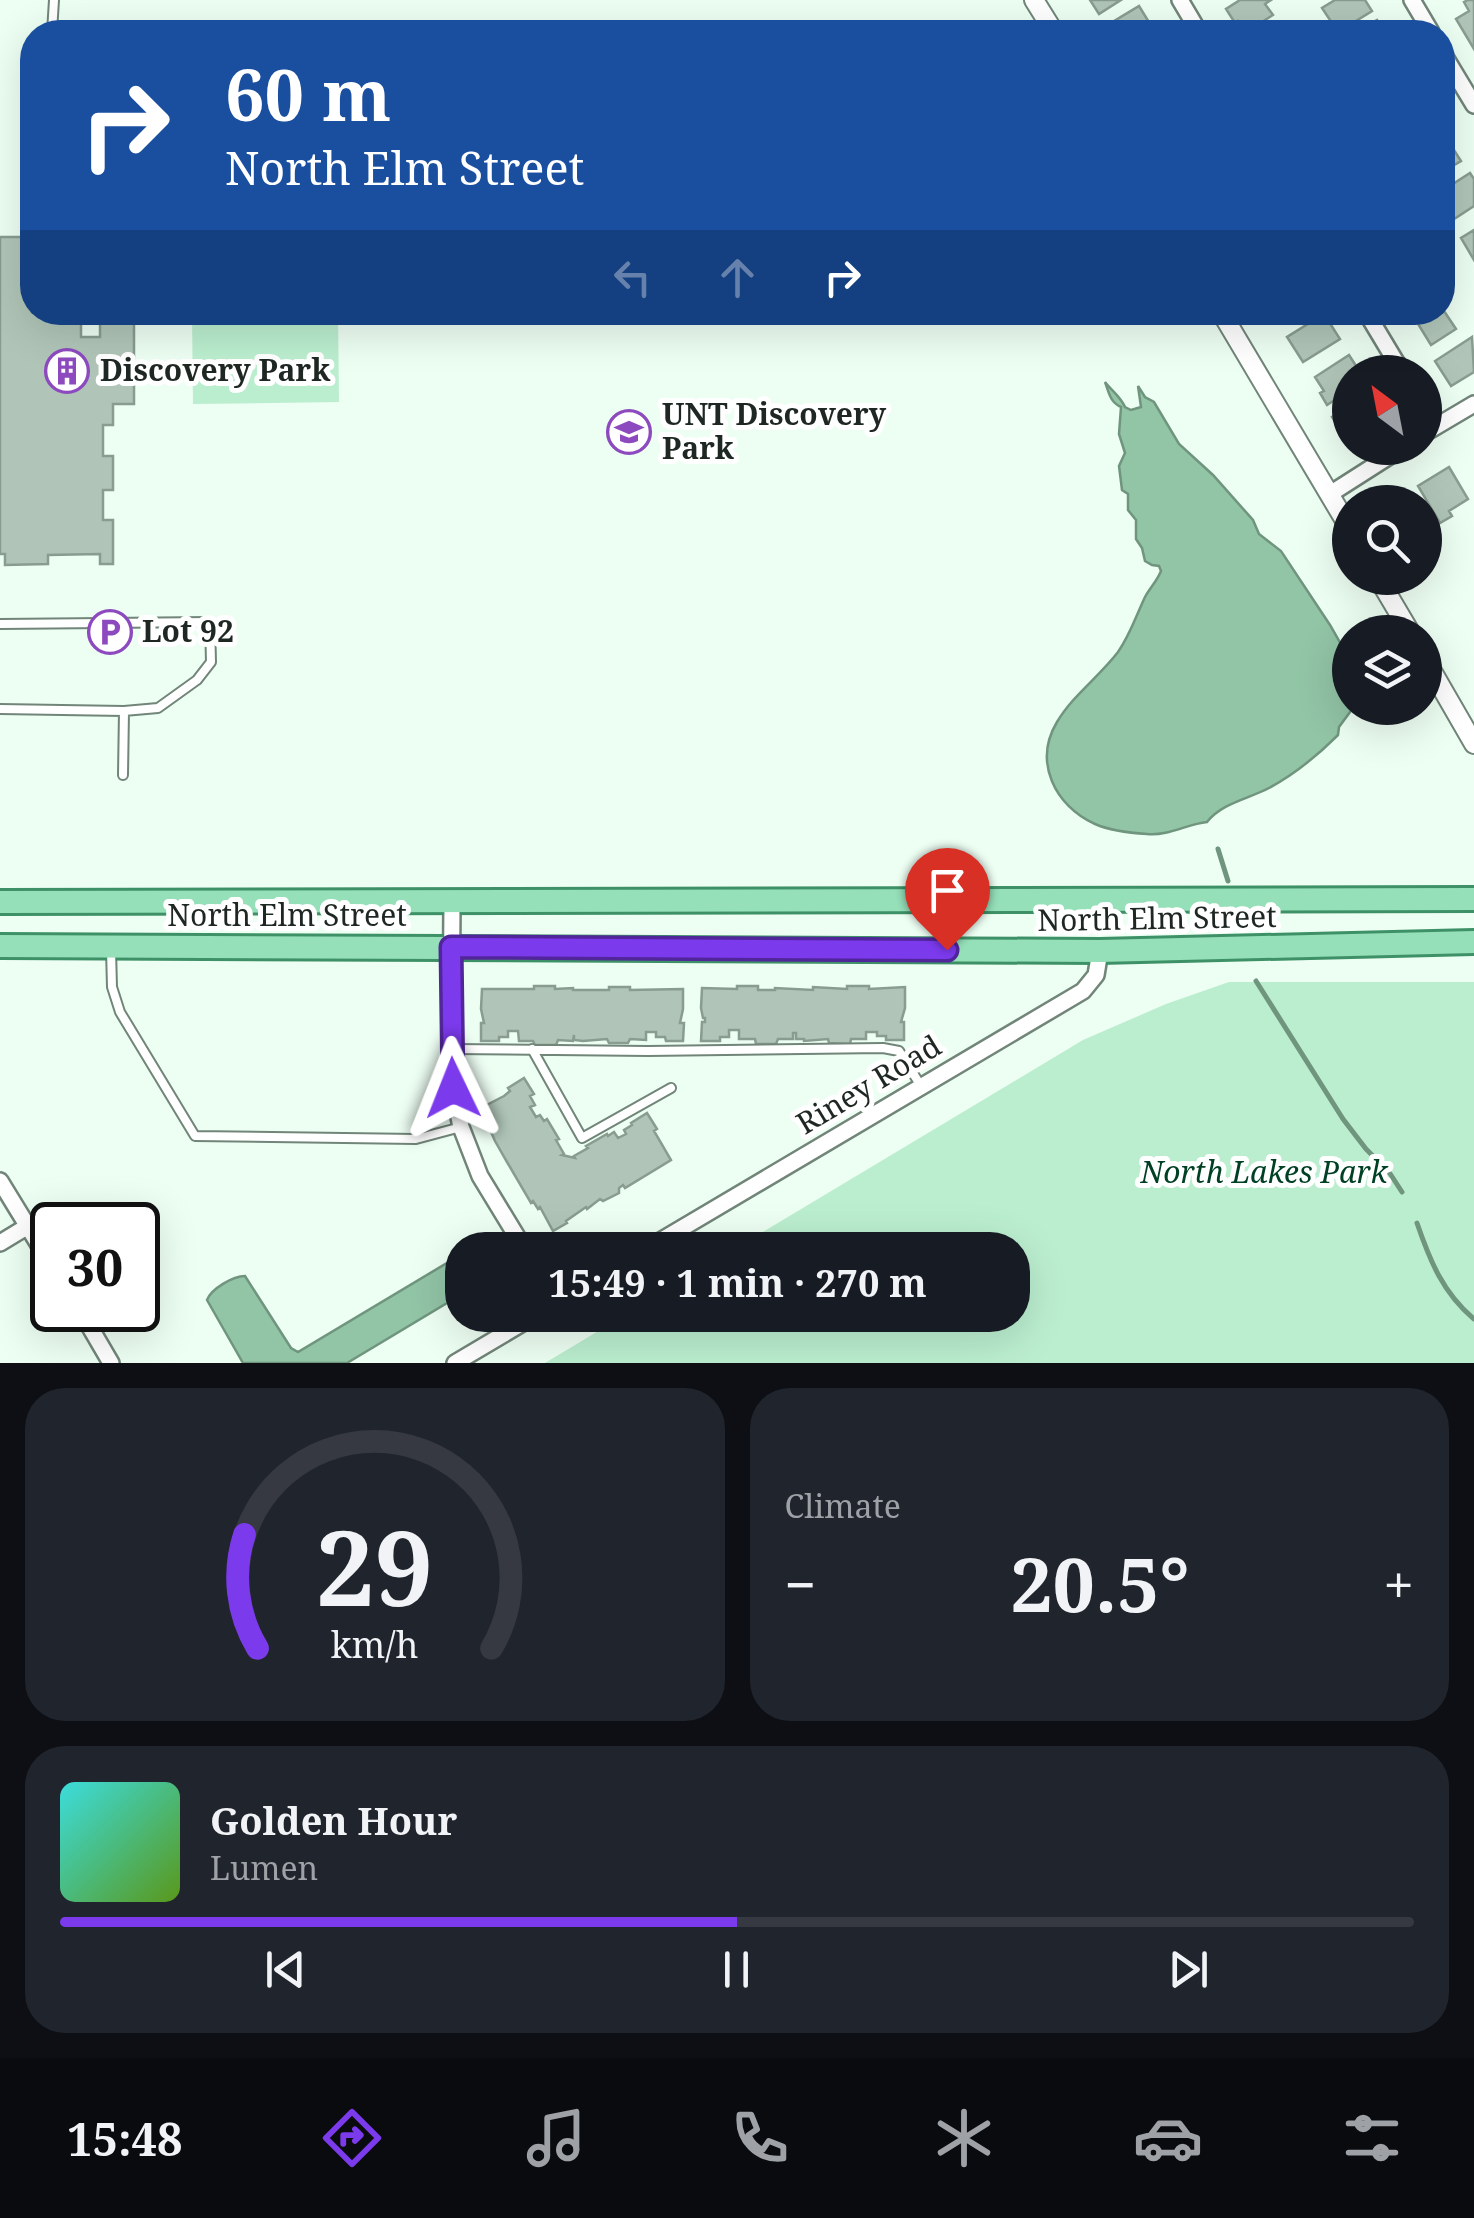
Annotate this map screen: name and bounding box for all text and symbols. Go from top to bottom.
text: 60 m [225,46,391,142]
icon: right [60,60,190,190]
text: North Elm Street [225,137,584,198]
icon: left [605,250,660,305]
icon: ahead [710,250,765,305]
icon: right [815,250,870,305]
building icon: Discovery Park [44,348,90,394]
place label: Discovery Park [100,349,331,390]
north arrow [1332,355,1442,465]
map controls [1332,355,1442,725]
place label: UNT Discovery Park [662,393,887,468]
school or university icon: UNT Discovery Park [606,409,652,455]
button: search [1332,485,1442,595]
parking icon: Lot 92 [87,609,133,655]
place label: Lot 92 [142,610,234,651]
button: layers [1332,615,1442,725]
pin [905,848,990,951]
icon: arrive [920,863,975,918]
street label: North Elm Street [167,894,407,935]
street label: North Elm Street [1037,895,1277,940]
street label: Riney Road [788,1024,948,1143]
position arrow [401,1036,505,1140]
park label: North Lakes Park [1139,1151,1388,1192]
speed limit sign: 30 [30,1202,160,1332]
text: 15:49 · 1 min · 270 m [548,1256,927,1308]
text: Climate [785,1484,901,1527]
text: 29 [316,1495,434,1636]
text: 20.5° [1010,1532,1189,1634]
text: − [785,1546,816,1621]
text: + [1383,1546,1414,1621]
text: km/h [331,1620,419,1668]
text: Golden Hour [210,1794,457,1846]
text: Lumen [210,1846,318,1889]
icon: previous [258,1942,313,1997]
icon: pause [709,1942,764,1997]
icon: next [1161,1942,1216,1997]
icon: directions [317,2103,387,2173]
icon: music [521,2103,591,2173]
icon: phone [725,2103,795,2173]
icon: climate [929,2103,999,2173]
icon: car [1133,2103,1203,2173]
icon: filters [1337,2103,1407,2173]
text: 15:48 [67,2108,182,2169]

